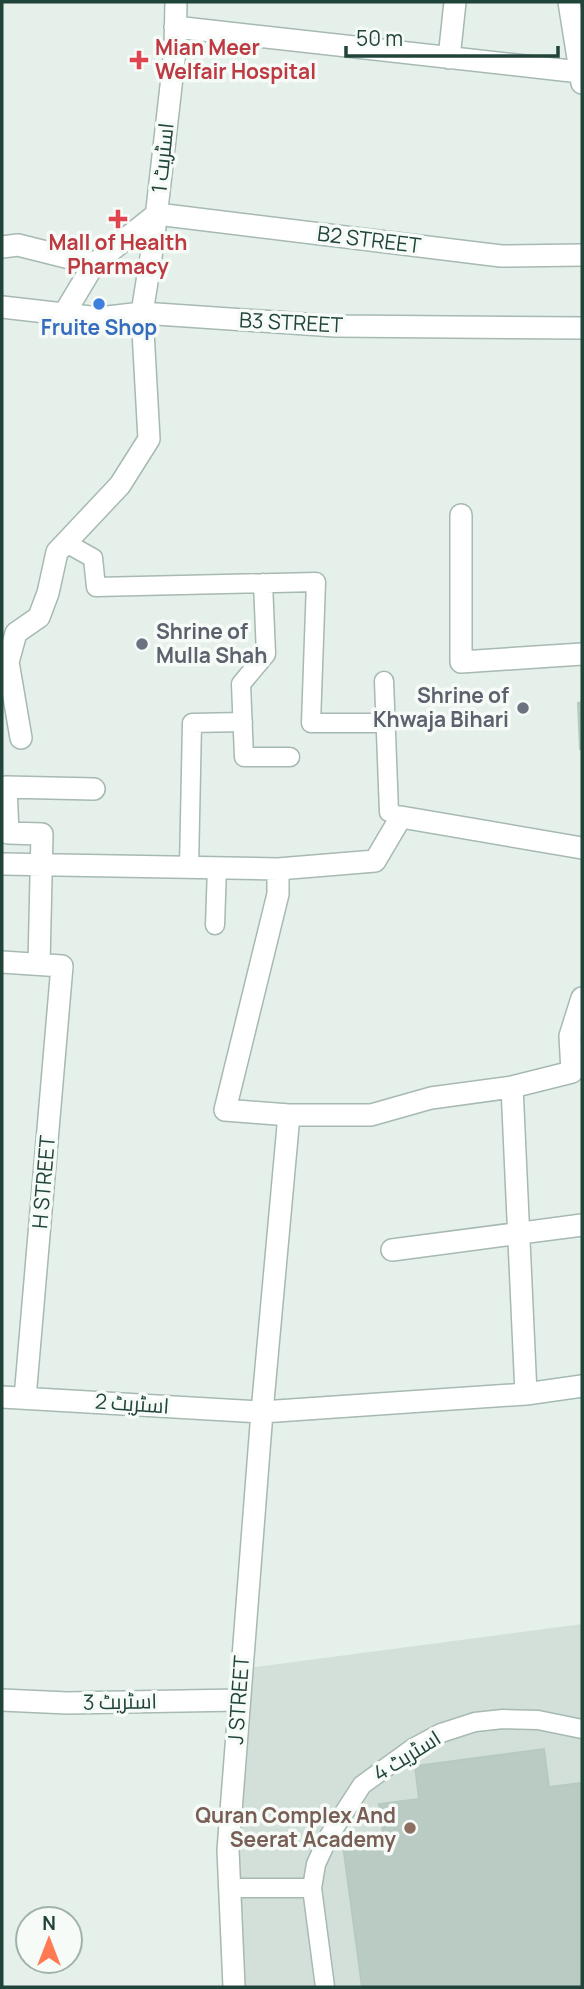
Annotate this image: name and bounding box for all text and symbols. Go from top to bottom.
scale bar [346,14,558,58]
text: 50 m [356,24,403,52]
place label: Mian Meer Welfair Hospital [155,33,316,85]
marker: Mian Meer Welfair Hospital [129,50,149,70]
street label: اسٹریٹ 1 [144,121,180,195]
marker: Mall of Health Pharmacy [110,211,126,227]
street label: B2 STREET [316,219,423,259]
place label: Mall of Health Pharmacy [49,228,187,280]
marker: Fruite Shop [91,296,107,312]
street label: B3 STREET [238,305,344,339]
place label: Fruite Shop [41,313,157,341]
place label: Shrine of Mulla Shah [156,617,267,669]
marker: Shrine of Mulla Shah [134,636,150,652]
place label: Shrine of Khwaja Bihari [373,681,509,733]
marker: Shrine of Khwaja Bihari [515,700,531,716]
street label: H STREET [25,1134,61,1230]
street label: اسٹریٹ 2 [94,1386,170,1420]
street label: J STREET [221,1654,255,1745]
street label: اسٹریٹ 3 [83,1686,157,1716]
street label: اسٹریٹ 4 [367,1723,446,1787]
place label: Quran Complex And Seerat Academy [195,1801,396,1853]
marker: Quran Complex And Seerat Academy [402,1820,418,1836]
north arrow [14,1905,84,1975]
text: N [42,1910,56,1936]

